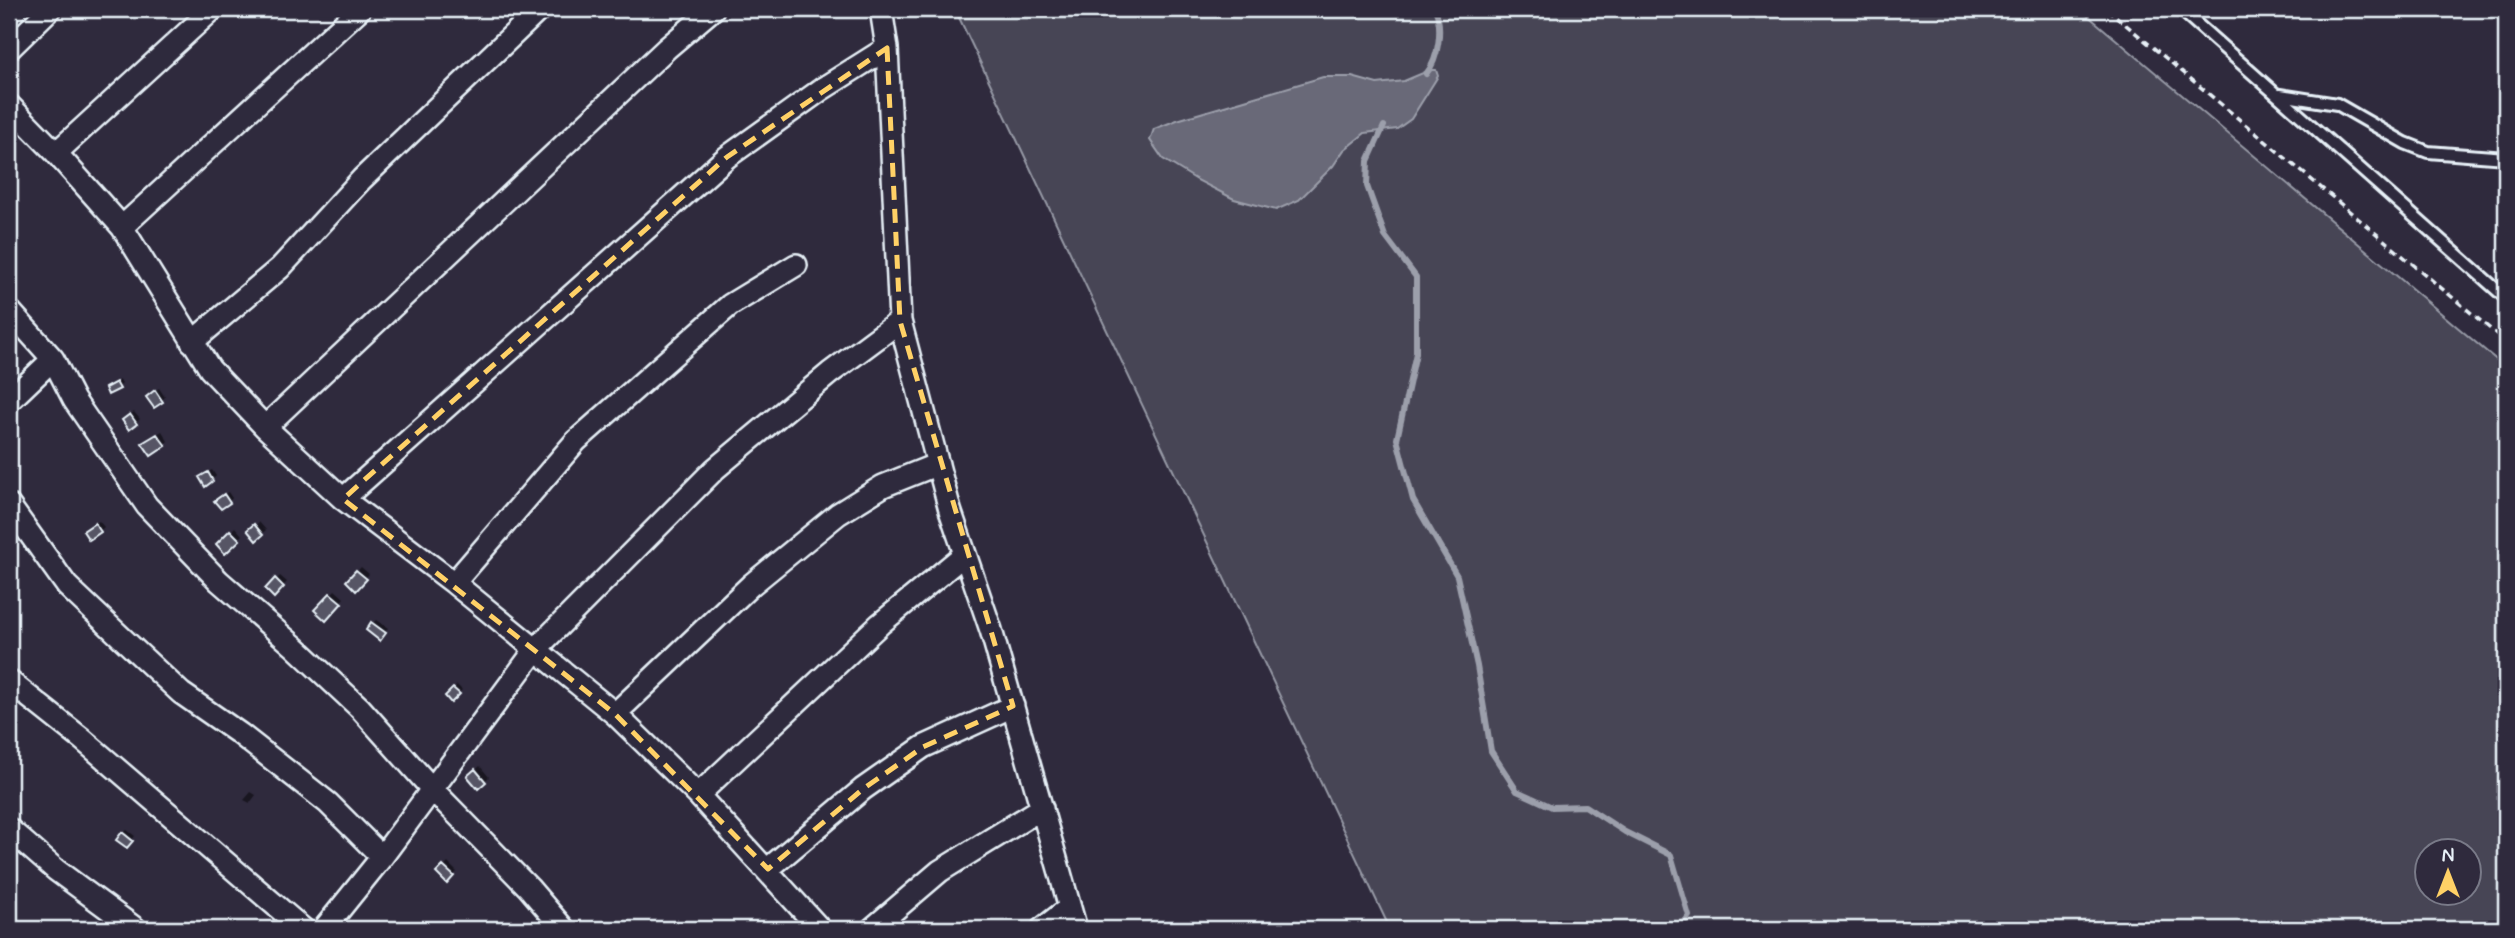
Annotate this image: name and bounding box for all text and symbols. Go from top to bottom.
north arrow [2414,836,2484,906]
text: N [2442,844,2454,869]

